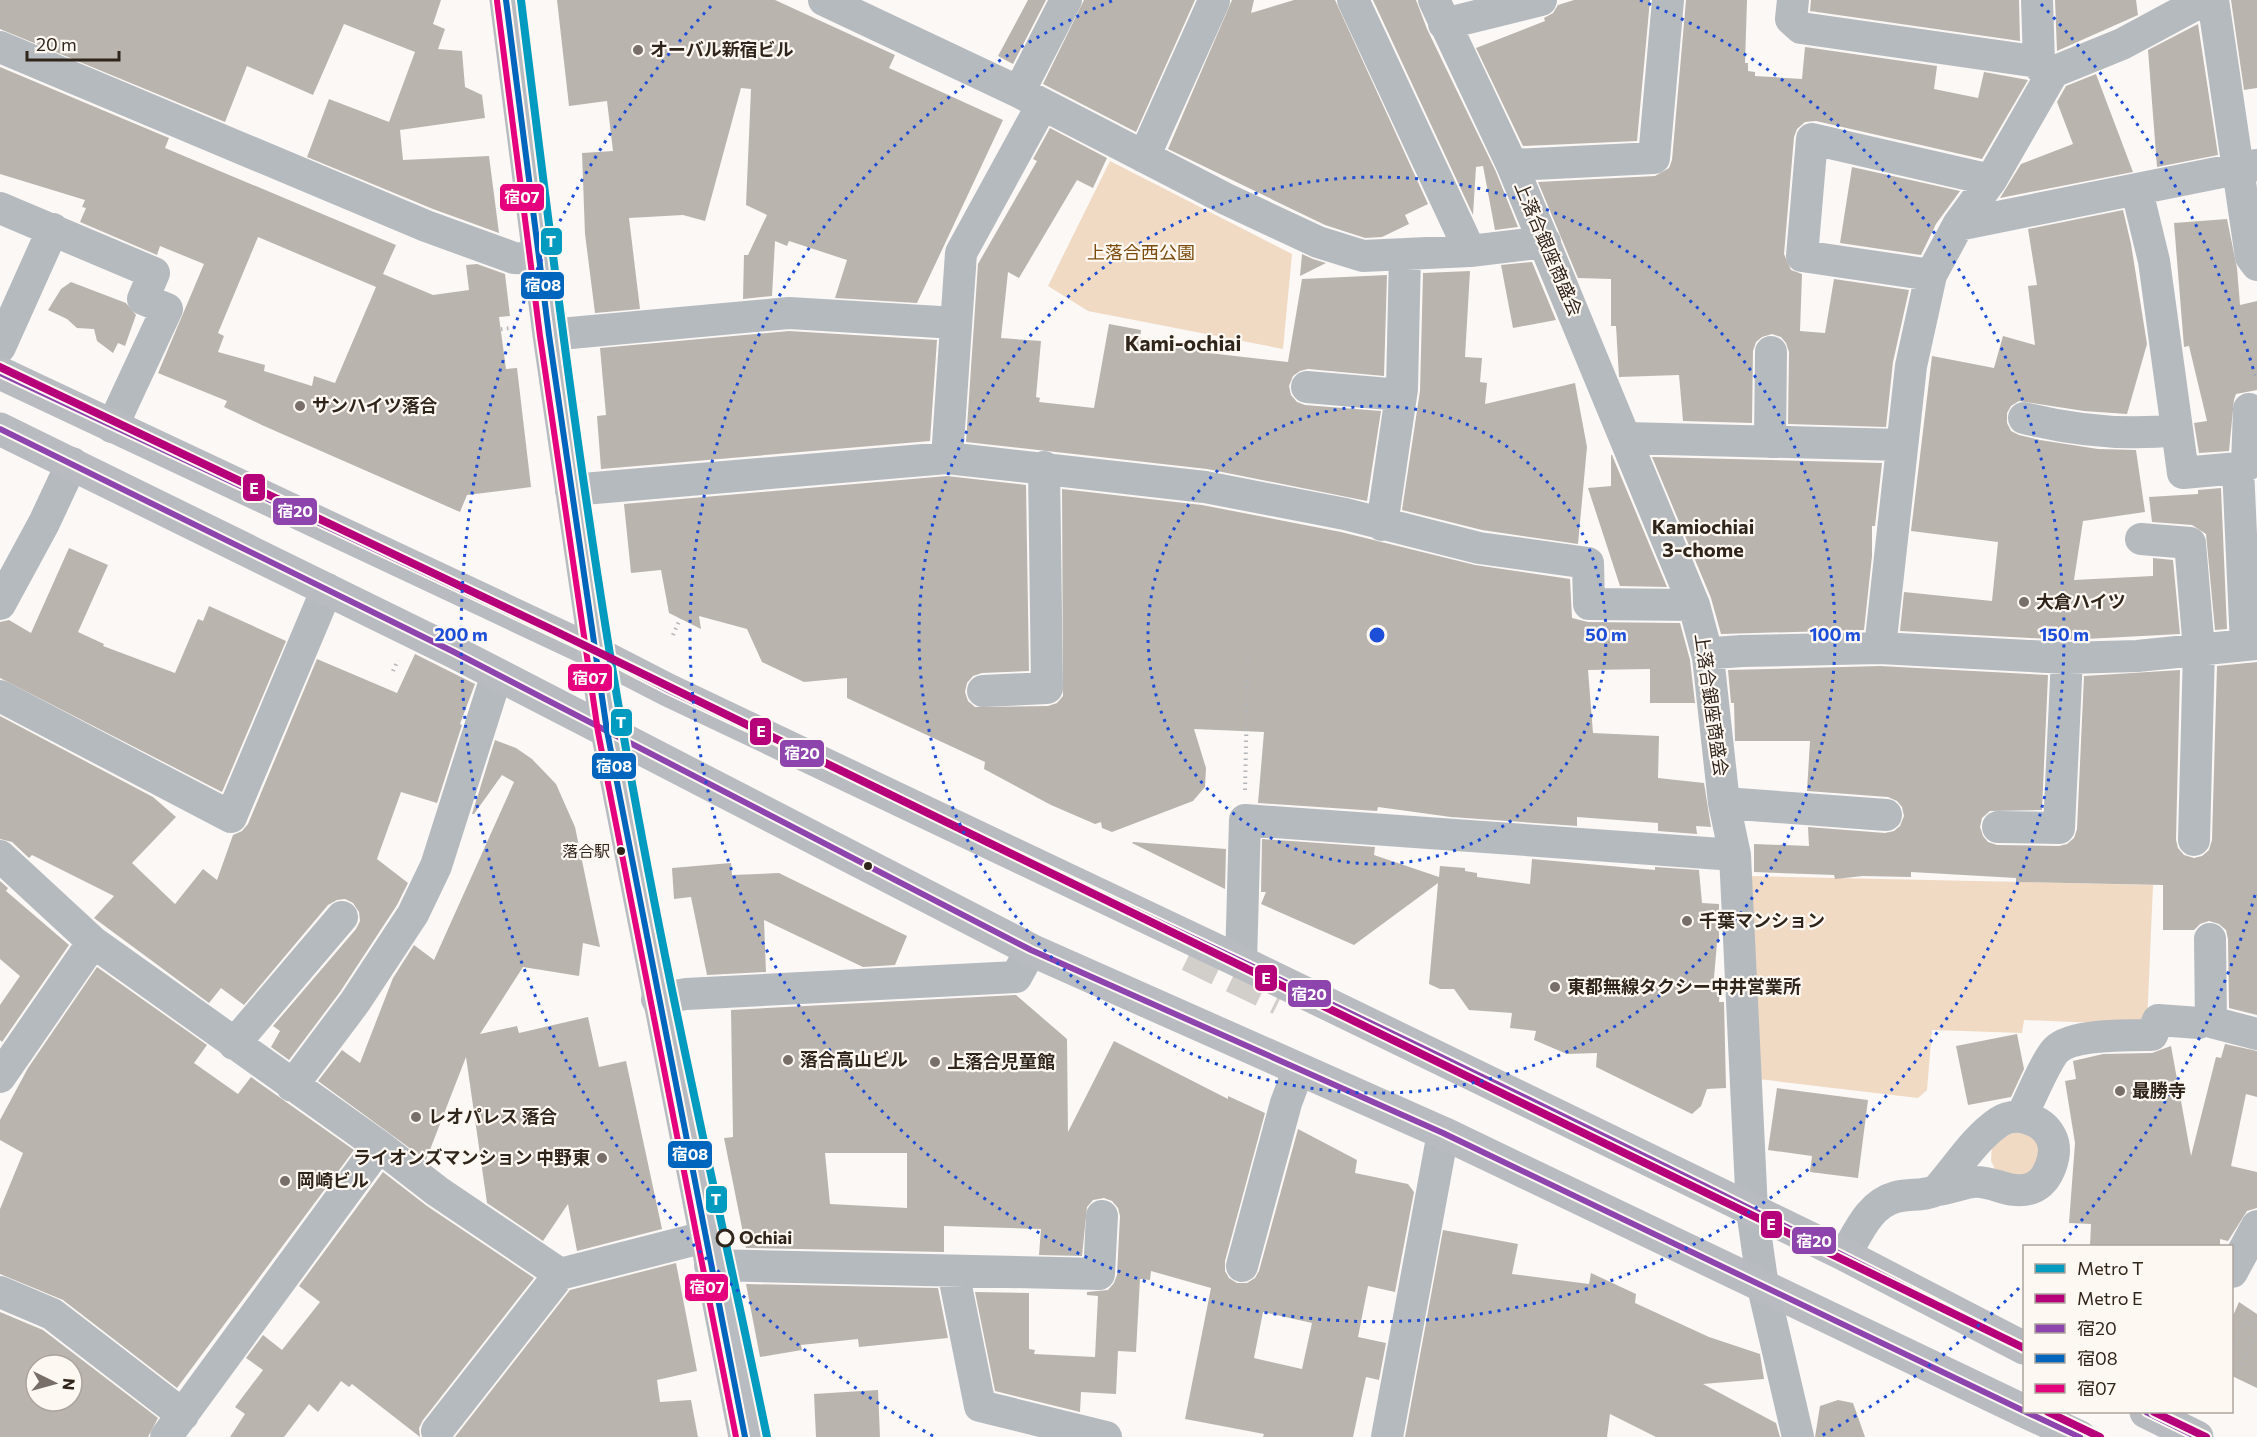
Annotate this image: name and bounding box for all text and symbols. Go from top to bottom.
scale bar [27,24,118,62]
text: 20 m [36,33,77,55]
place label: オーバル新宿ビル [650,38,794,60]
marker: オーバル新宿ビル [631,43,645,57]
street label: 上落合銀座商盛会 [1511,178,1587,319]
line badge: 宿07 [499,183,545,212]
text: 宿07 [504,187,540,206]
line badge: T [540,227,563,256]
text: T [546,231,556,250]
park label: 上落合西公園 [1087,241,1195,263]
line badge: 宿08 [520,271,565,300]
text: 宿08 [525,275,561,294]
district label: Kami-ochiai [1125,330,1241,355]
place label: サンハイツ落合 [312,394,438,416]
marker: サンハイツ落合 [293,399,307,413]
line badge: E [242,473,266,502]
text: E [249,478,259,497]
line badge: 宿20 [272,497,318,526]
text: 宿20 [277,501,313,520]
district label: Kamiochiai 3-chome [1652,514,1754,561]
place label: 大倉ハイツ [2036,590,2126,612]
marker: 大倉ハイツ [2017,595,2031,609]
text: 200 m [434,623,488,645]
text: 50 m [1585,623,1627,645]
text: 100 m [1809,623,1861,645]
text: 150 m [2039,623,2089,645]
centre of rings [1367,625,1387,645]
street label: 上落合銀座商盛会 [1691,632,1733,778]
line badge: 宿07 [567,663,613,692]
text: 宿07 [572,668,608,687]
line badge: T [610,708,633,737]
text: T [616,712,626,731]
line badge: E [749,717,772,746]
text: E [756,721,766,740]
line badge: 宿20 [779,739,825,768]
text: 宿20 [784,743,820,762]
line badge: 宿08 [591,752,637,780]
text: 宿08 [596,756,632,775]
place label: 落合駅 [562,841,610,860]
marker: 落合駅 [615,845,627,857]
unlabelled marker [862,860,874,872]
place label: 千葉マンション [1699,909,1825,931]
marker: 千葉マンション [1680,914,1694,928]
line badge: E [1254,964,1278,992]
text: E [1261,968,1271,987]
place label: 東都無線タクシー中井営業所 [1567,975,1801,997]
line badge: 宿20 [1287,979,1332,1008]
marker: 東都無線タクシー中井営業所 [1548,980,1562,994]
text: 宿20 [1291,984,1327,1003]
place label: 落合高山ビル [800,1048,908,1070]
place label: 上落合児童館 [947,1050,1055,1072]
marker: 落合高山ビル [781,1053,795,1067]
marker: 上落合児童館 [928,1055,942,1069]
place label: 最勝寺 [2132,1079,2186,1101]
marker: 最勝寺 [2113,1084,2127,1098]
place label: レオパレス 落合 [428,1105,557,1127]
marker: レオパレス 落合 [409,1110,423,1124]
line badge: 宿08 [667,1140,713,1169]
text: 宿08 [672,1144,708,1163]
place label: ライオンズマンション 中野東 [353,1146,590,1168]
marker: ライオンズマンション 中野東 [595,1151,609,1165]
place label: 岡崎ビル [297,1169,369,1191]
marker: 岡崎ビル [278,1174,292,1188]
line badge: T [705,1185,728,1214]
text: T [711,1189,721,1208]
line badge: E [1760,1210,1783,1239]
text: E [1766,1214,1776,1233]
place label: Ochiai [739,1226,792,1248]
line badge: 宿20 [1791,1226,1837,1255]
marker: Ochiai [716,1229,734,1247]
text: 宿20 [1796,1231,1832,1250]
legend [2023,1245,2233,1413]
text: Metro T [2077,1257,2144,1279]
line badge: 宿07 [684,1273,729,1302]
text: 宿07 [689,1277,725,1296]
text: Metro E [2077,1287,2143,1309]
text: 宿20 [2077,1317,2117,1339]
text: 宿08 [2077,1347,2118,1369]
north arrow [24,1353,84,1413]
text: 宿07 [2077,1377,2116,1399]
text: N [59,1378,79,1391]

